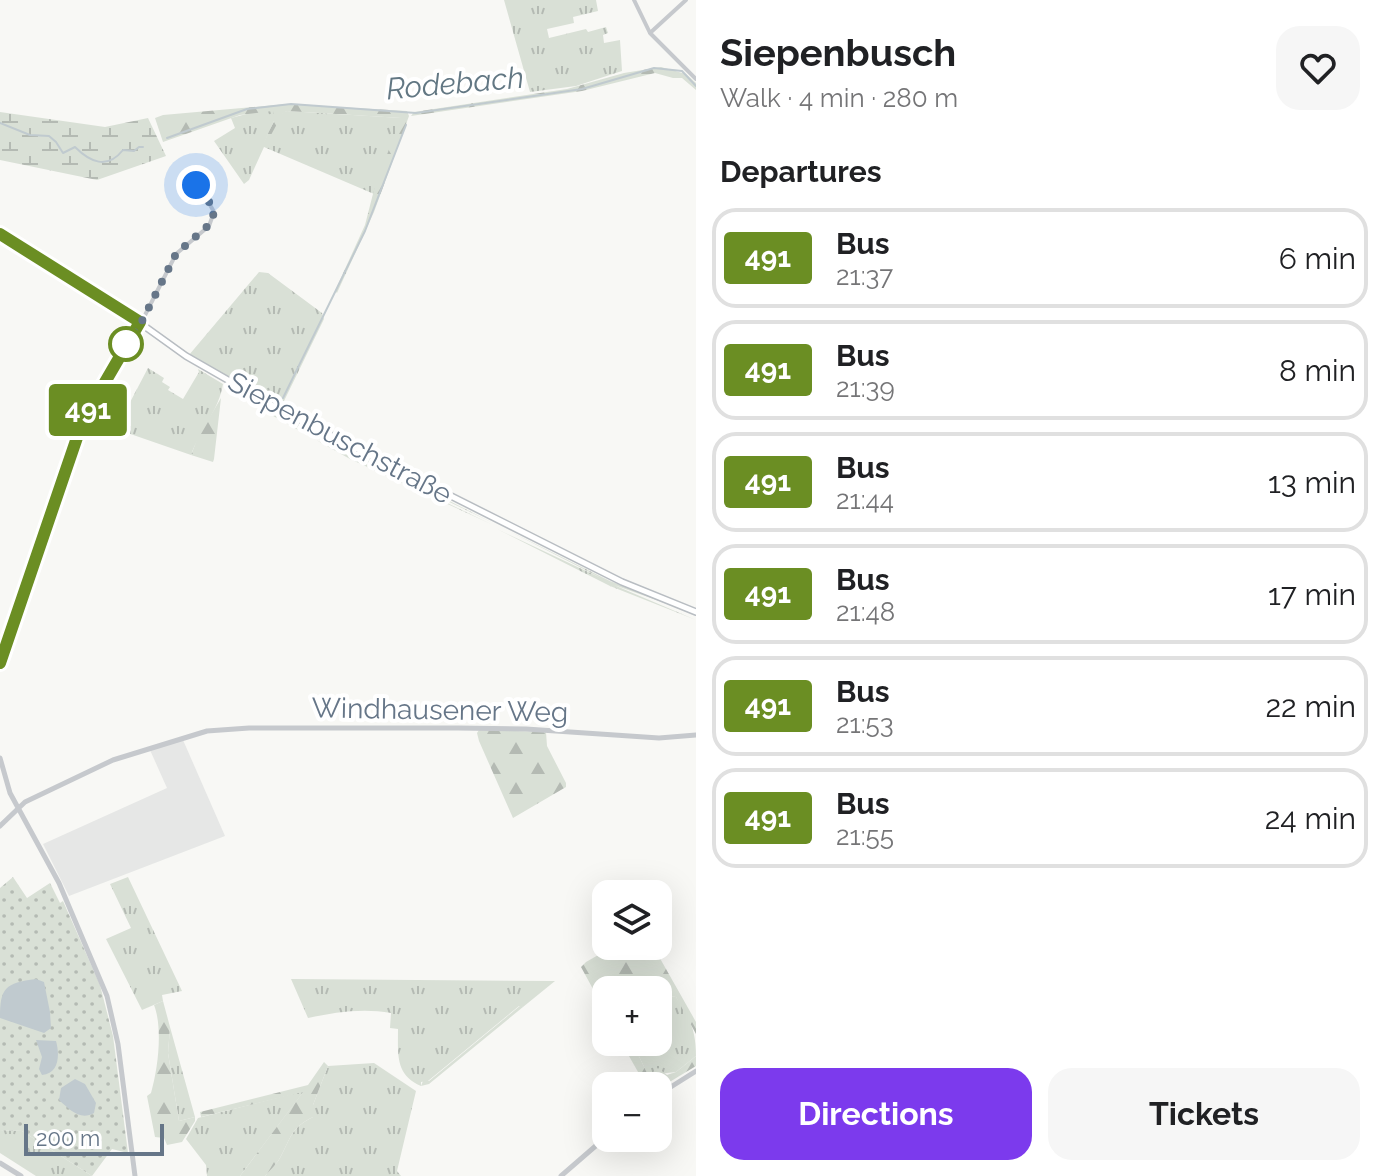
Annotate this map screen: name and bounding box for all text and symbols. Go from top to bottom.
button: heart [1276,26,1360,110]
text: Siepenbusch [720,30,956,75]
water label: Rodebach [385,60,525,106]
text: Walk · 4 min · 280 m [720,83,958,113]
text: Departures [720,154,882,189]
your location [176,165,216,205]
text: Bus [836,226,890,261]
text: 491 [745,241,791,274]
text: 6 min [1279,241,1356,276]
text: 21:37 [836,261,893,291]
unlabelled marker [109,327,143,361]
text: Bus [836,338,890,373]
text: 491 [745,353,791,386]
text: 8 min [1279,353,1356,388]
street label: Siepenbuschstraße [223,365,457,511]
text: 21:39 [836,373,895,403]
line badge: 491 [42,384,134,436]
text: 491 [65,393,111,426]
text: Bus [836,450,890,485]
text: 491 [745,465,791,498]
text: 13 min [1268,465,1356,500]
text: 21:44 [836,485,894,515]
text: Bus [836,562,890,597]
text: 491 [745,577,791,610]
text: 17 min [1268,577,1356,612]
text: 21:48 [836,597,895,627]
text: Bus [836,674,890,709]
text: 491 [745,689,791,722]
text: 22 min [1265,689,1356,724]
street label: Windhausener Weg [311,691,569,729]
text: 21:53 [836,709,894,739]
text: Bus [836,786,890,821]
text: 491 [745,801,791,834]
text: 24 min [1265,801,1356,836]
text: 21:55 [836,821,894,851]
map controls [592,880,672,1152]
button: layers [592,880,672,960]
button: + [592,976,672,1056]
button: Directions [720,1068,1032,1160]
button: Tickets [1048,1068,1360,1160]
button: − [592,1072,672,1152]
scale bar [24,1120,164,1156]
text: 200 m [36,1125,100,1151]

